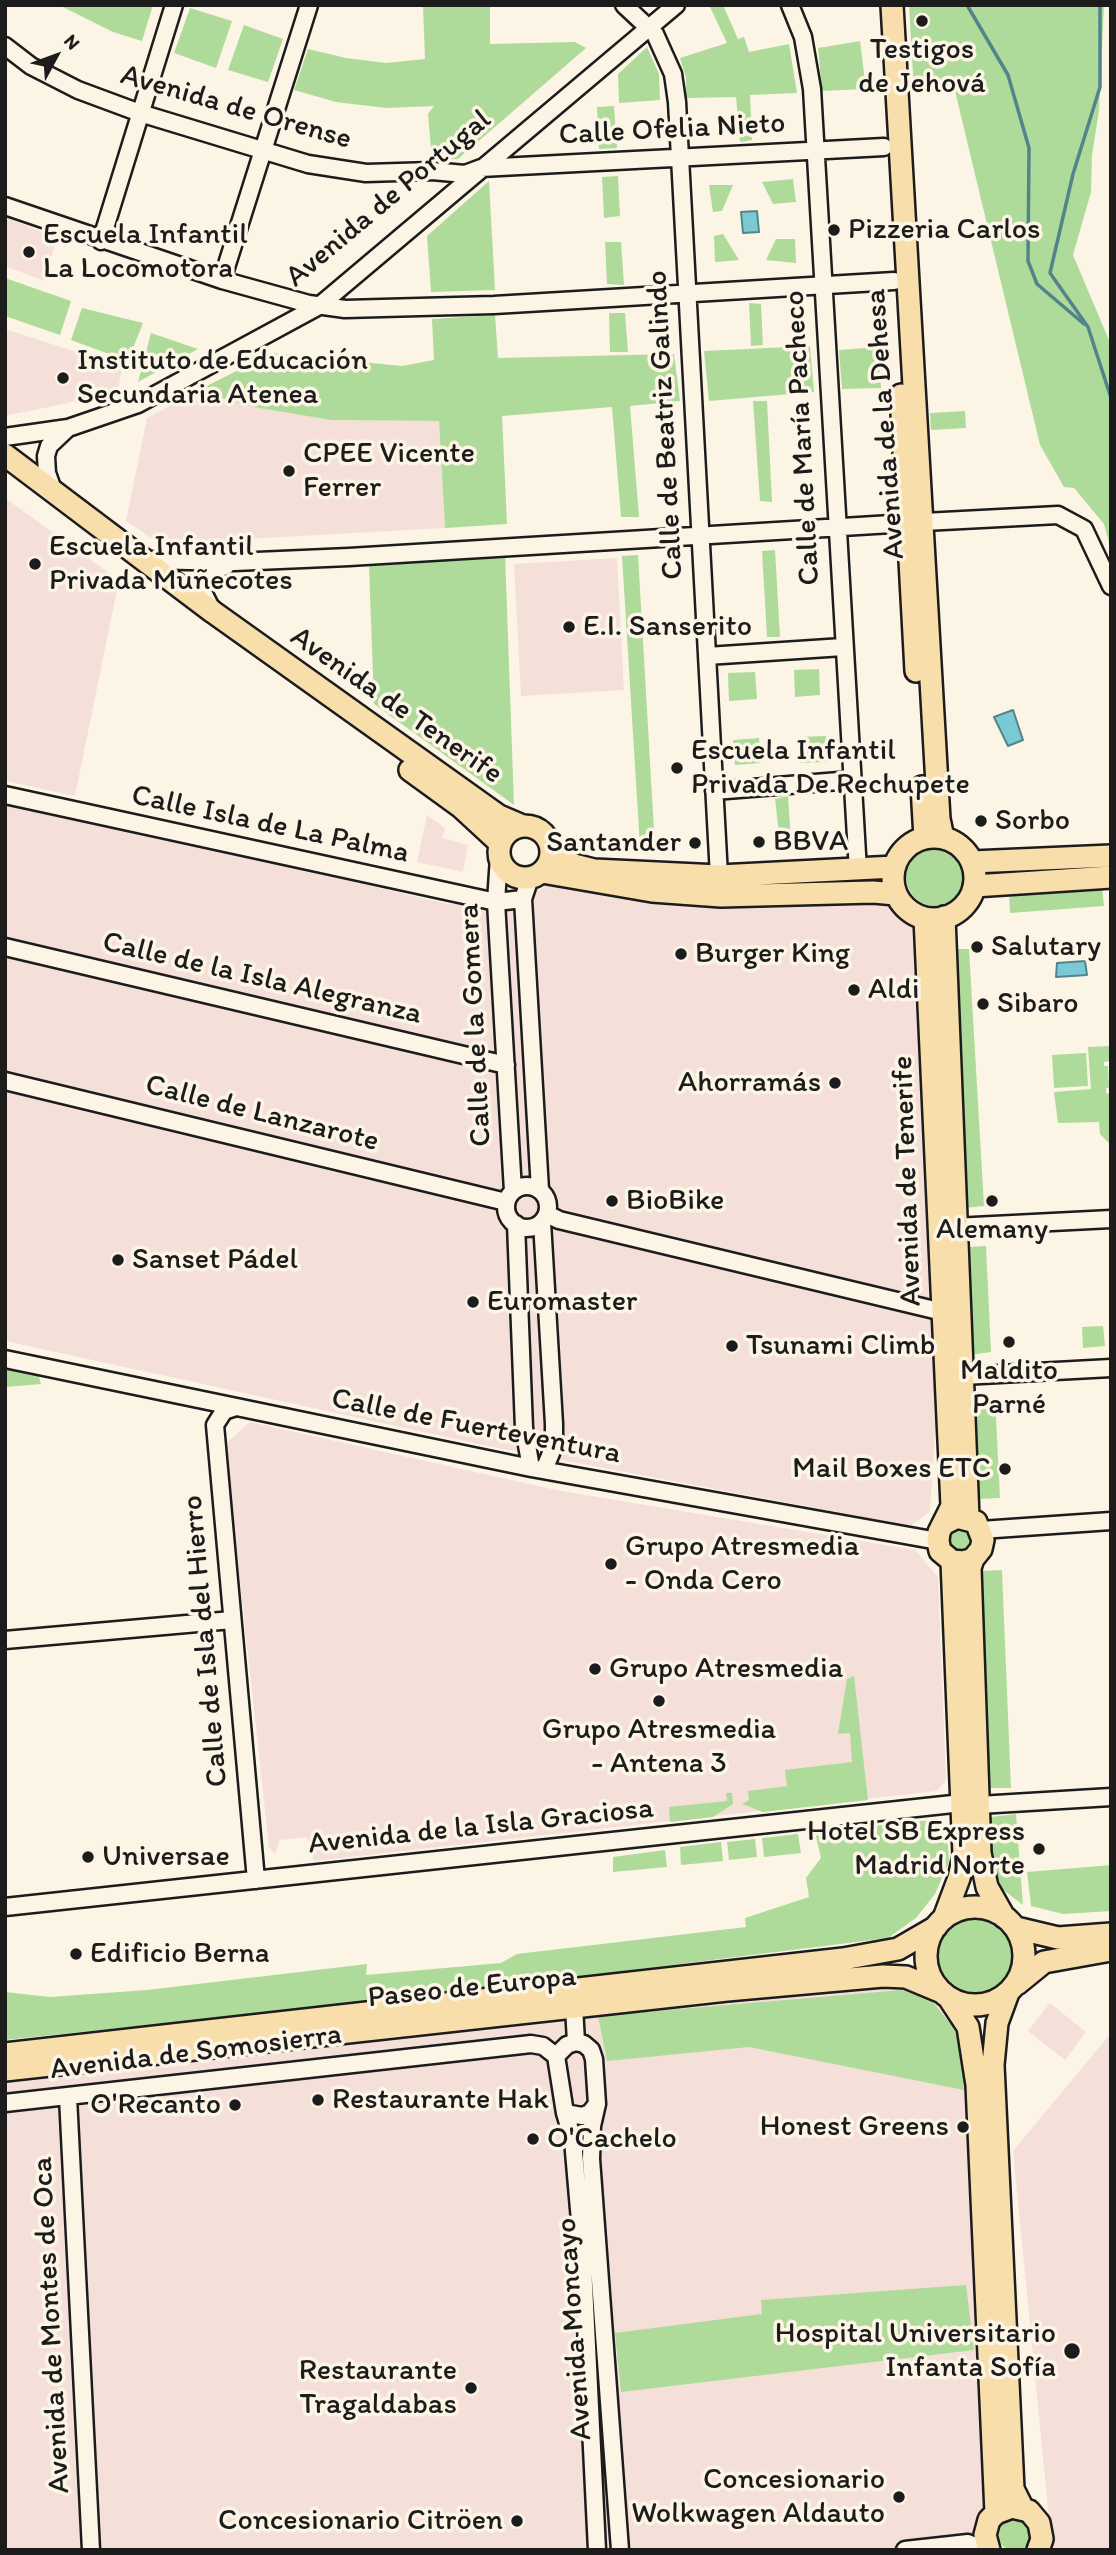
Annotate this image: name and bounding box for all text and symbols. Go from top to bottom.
marker: Testigos de Jehová [914,13,930,29]
north arrow [21,21,91,91]
text: N [59,30,85,54]
place label: Testigos de Jehová [858,32,986,102]
street label: Avenida de Orense [116,58,356,158]
street label: Avenida de Portugal [279,103,499,295]
street label: Calle Ofelia Nieto [558,106,786,154]
place label: Pizzeria Carlos [848,212,1041,248]
place label: Escuela Infantil La Locomotora [43,217,248,288]
marker: Pizzeria Carlos [826,222,842,238]
marker: Escuela Infantil La Locomotora [21,244,37,260]
street label: Calle de Beatriz Galindo [640,269,692,581]
street label: Avenida de la Dehesa [859,288,913,560]
street label: Calle de María Pacheco [777,290,829,586]
place label: Instituto de Educación Secundaria Atenea [77,343,368,414]
marker: Instituto de Educación Secundaria Atenea [55,370,71,386]
place label: CPEE Vicente Ferrer [303,436,475,506]
marker: CPEE Vicente Ferrer [281,463,297,479]
place label: Escuela Infantil Privada Muñecotes [49,529,293,600]
marker: Escuela Infantil Privada Muñecotes [27,556,43,572]
place label: E.I. Sanserito [583,609,752,645]
street label: Avenida de Tenerife [283,619,509,793]
marker: E.I. Sanserito [561,619,577,635]
place label: Escuela Infantil Privada De Rechupete [691,733,970,804]
marker: Escuela Infantil Privada De Rechupete [669,760,685,776]
street label: Calle Isla de La Palma [128,778,412,872]
place label: Sorbo [995,803,1070,839]
marker: Sorbo [973,813,989,829]
place label: BBVA [773,824,848,860]
place label: Santander [546,825,681,861]
marker: BBVA [751,834,767,850]
marker: Santander [687,835,703,851]
street label: Calle de la Gomera [452,902,500,1148]
street label: Calle de la Isla Alegranza [99,925,425,1033]
place label: Salutary [991,929,1101,965]
place label: Burger King [695,936,850,972]
marker: Salutary [969,939,985,955]
marker: Burger King [673,946,689,962]
place label: Aldi [868,972,919,1008]
marker: Aldi [846,982,862,998]
place label: Sibaro [997,986,1078,1022]
marker: Sibaro [975,996,991,1012]
street label: Avenida de Tenerife [886,1055,930,1307]
place label: Ahorramás [678,1065,821,1101]
street label: Calle de Lanzarote [142,1068,382,1160]
marker: Ahorramás [827,1075,843,1091]
place label: BioBike [626,1183,724,1219]
marker: BioBike [604,1193,620,1209]
marker: Alemany [984,1193,1000,1209]
place label: Alemany [936,1212,1048,1248]
place label: Sanset Pádel [132,1242,298,1278]
marker: Sanset Pádel [110,1252,126,1268]
place label: Euromaster [487,1284,637,1320]
marker: Euromaster [465,1294,481,1310]
place label: Tsunami Climb [746,1328,936,1364]
marker: Maldito Parné [1001,1334,1017,1350]
marker: Tsunami Climb [724,1338,740,1354]
place label: Maldito Parné [960,1353,1058,1424]
street label: Calle de Fuerteventura [328,1381,624,1473]
place label: Mail Boxes ETC [792,1451,991,1487]
marker: Mail Boxes ETC [997,1461,1013,1477]
street label: Calle de Isla del Hierro [175,1494,237,1788]
place label: Grupo Atresmedia - Onda Cero [625,1529,859,1600]
marker: Grupo Atresmedia - Onda Cero [603,1556,619,1572]
place label: Grupo Atresmedia [609,1651,843,1687]
marker: Grupo Atresmedia [587,1661,603,1677]
marker: Grupo Atresmedia - Antena 3 [651,1693,667,1709]
place label: Grupo Atresmedia - Antena 3 [542,1712,776,1782]
street label: Avenida de la Isla Graciosa [307,1791,655,1863]
place label: Hotel SB Express Madrid Norte [807,1814,1025,1884]
place label: Universae [102,1839,230,1875]
marker: Hotel SB Express Madrid Norte [1031,1841,1047,1857]
marker: Universae [80,1849,96,1865]
place label: Edificio Berna [90,1936,270,1972]
marker: Edificio Berna [68,1946,84,1962]
street label: Paseo de Europa [366,1959,578,2017]
street label: Avenida de Somosierra [48,2017,344,2089]
place label: Restaurante Hak [332,2082,549,2118]
place label: O'Recanto [90,2087,221,2123]
marker: Restaurante Hak [310,2092,326,2108]
marker: O'Recanto [227,2097,243,2113]
place label: Honest Greens [760,2109,949,2145]
marker: Honest Greens [955,2119,971,2135]
place label: O'Cachelo [547,2121,677,2157]
marker: O'Cachelo [525,2131,541,2147]
street label: Avenida de Montes de Oca [25,2156,79,2494]
street label: Avenida Moncayo [549,2217,601,2441]
place label: Hospital Universitario Infanta Sofía [775,2316,1056,2386]
marker: Hospital Universitario Infanta Sofía [1062,2341,1082,2361]
place label: Restaurante Tragaldabas [299,2353,457,2424]
marker: Restaurante Tragaldabas [463,2380,479,2396]
place label: Concesionario Wolkwagen Aldauto [631,2462,885,2532]
marker: Concesionario Wolkwagen Aldauto [891,2489,907,2505]
place label: Concesionario Citröen [218,2503,503,2539]
marker: Concesionario Citröen [509,2513,525,2529]

